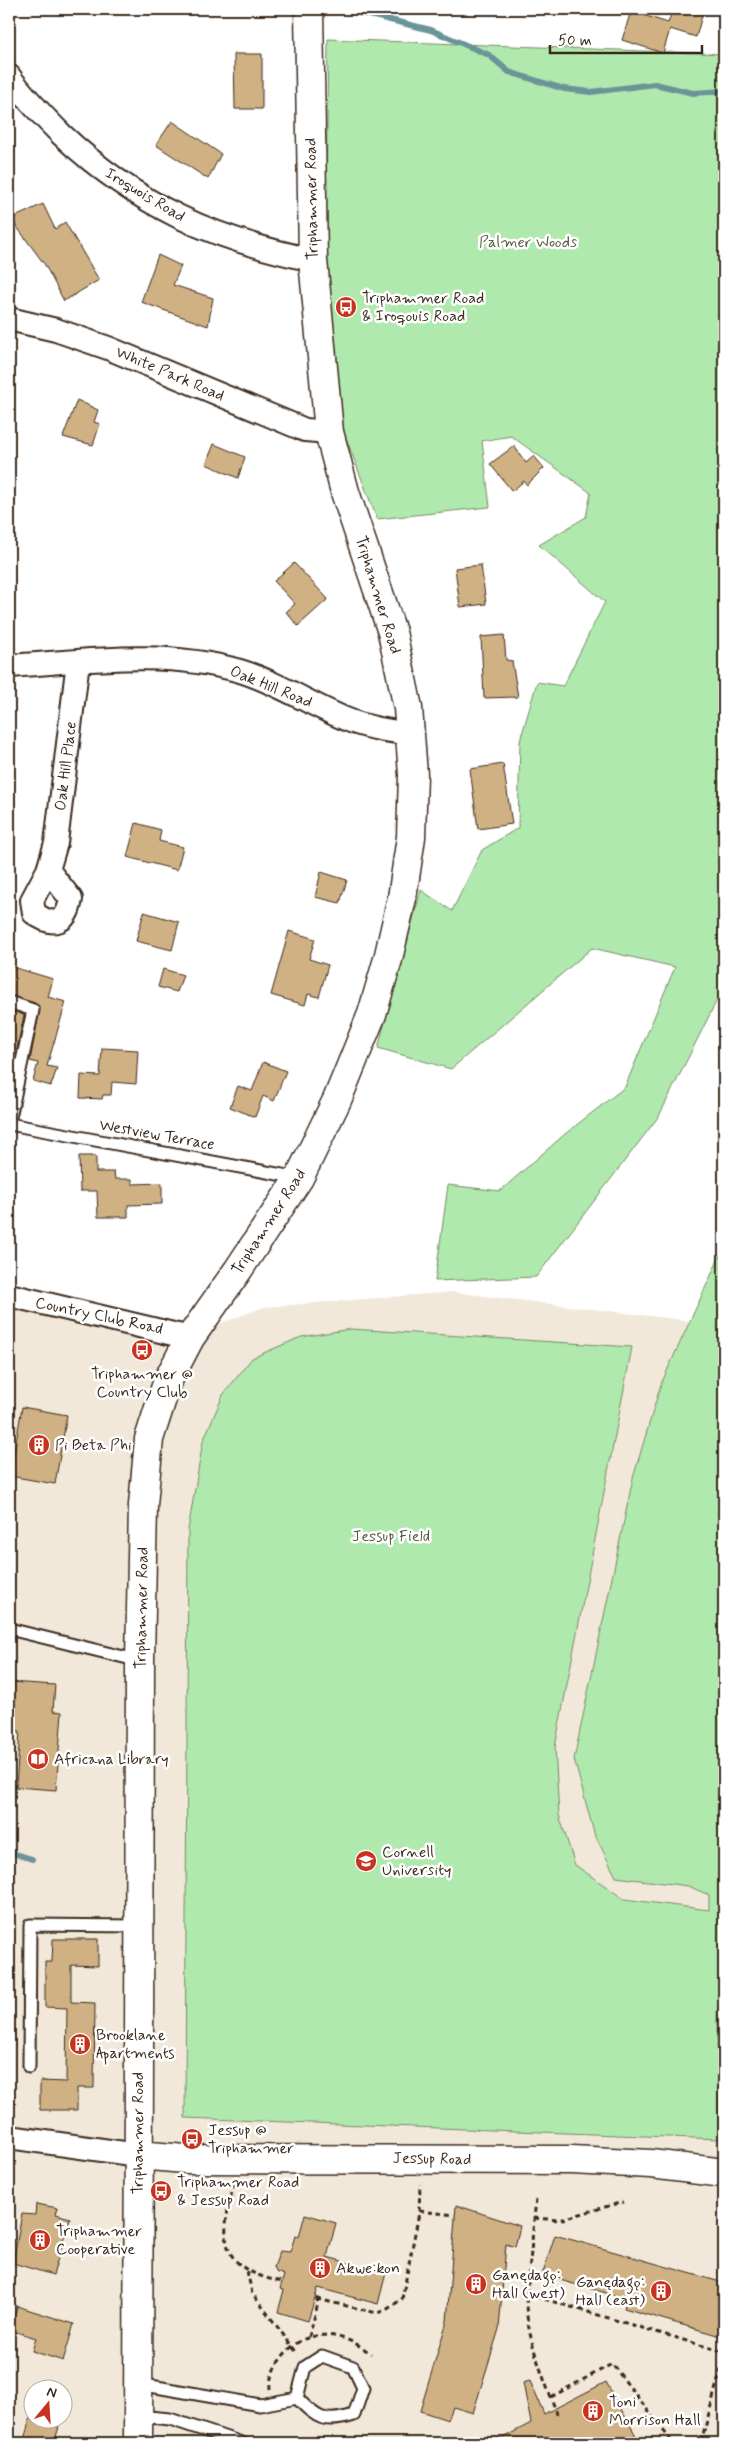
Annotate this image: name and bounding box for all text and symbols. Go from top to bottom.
scale bar [550,22,703,54]
text: 50 m [558,31,592,51]
street label: Triphammer Road [300,138,324,260]
street label: Iroquois Road [101,163,189,227]
park label: Palmer Woods [479,232,577,253]
place label: Triphammer Road & Iroqouis Road [362,288,484,327]
bus stop icon: Triphammer Road & Iroqouis Road [334,295,358,319]
street label: White Park Road [112,342,228,406]
street label: Triphammer Road [350,533,406,657]
street label: Oak Hill Road [227,661,315,713]
street label: Oak Hill Place [50,720,82,812]
street label: Westview Terrace [98,1115,216,1155]
street label: Triphammer Road [227,1165,311,1279]
street label: Country Club Road [33,1292,165,1340]
bus stop icon: Triphammer @ Country Club [130,1338,154,1362]
place label: Triphammer @ Country Club [91,1364,193,1403]
building icon: Pi Beta Phi [27,1433,51,1457]
place label: Pi Beta Phi [55,1435,132,1456]
park label: Jessup Field [352,1526,430,1547]
street label: Triphammer Road [130,1547,154,1669]
library icon: Africana Library [26,1747,50,1771]
place label: Africana Library [54,1749,169,1770]
place label: Cornell University [382,1842,452,1881]
school or university icon: Cornell University [354,1849,378,1873]
place label: Brooklane Apartments [96,2025,175,2065]
building icon: Brooklane Apartments [68,2032,92,2056]
street label: Triphammer Road [128,2072,149,2194]
place label: Jessup @ Triphammer [208,2120,294,2159]
bus stop icon: Jessup @ Triphammer [180,2127,204,2151]
street label: Jessup Road [392,2148,472,2170]
place label: Triphammer Road & Jessup Road [177,2172,299,2211]
bus stop icon: Triphammer Road & Jessup Road [149,2179,173,2203]
place label: Triphammer Cooperative [56,2221,142,2260]
building icon: Triphammer Cooperative [28,2228,52,2252]
building icon: Akwe:kon [308,2256,332,2280]
place label: Akwe:kon [336,2258,400,2279]
place label: Ganędagǫ: Hall (west) [492,2265,565,2304]
building icon: Ganędagǫ: Hall (west) [464,2272,488,2296]
place label: Ganędagǫ: Hall (east) [576,2272,645,2311]
building icon: Ganędagǫ: Hall (east) [649,2279,673,2303]
north arrow [22,2380,72,2430]
text: N [44,2383,59,2403]
place label: Toni Morrison Hall [609,2392,701,2431]
building icon: Toni Morrison Hall [581,2399,605,2423]

